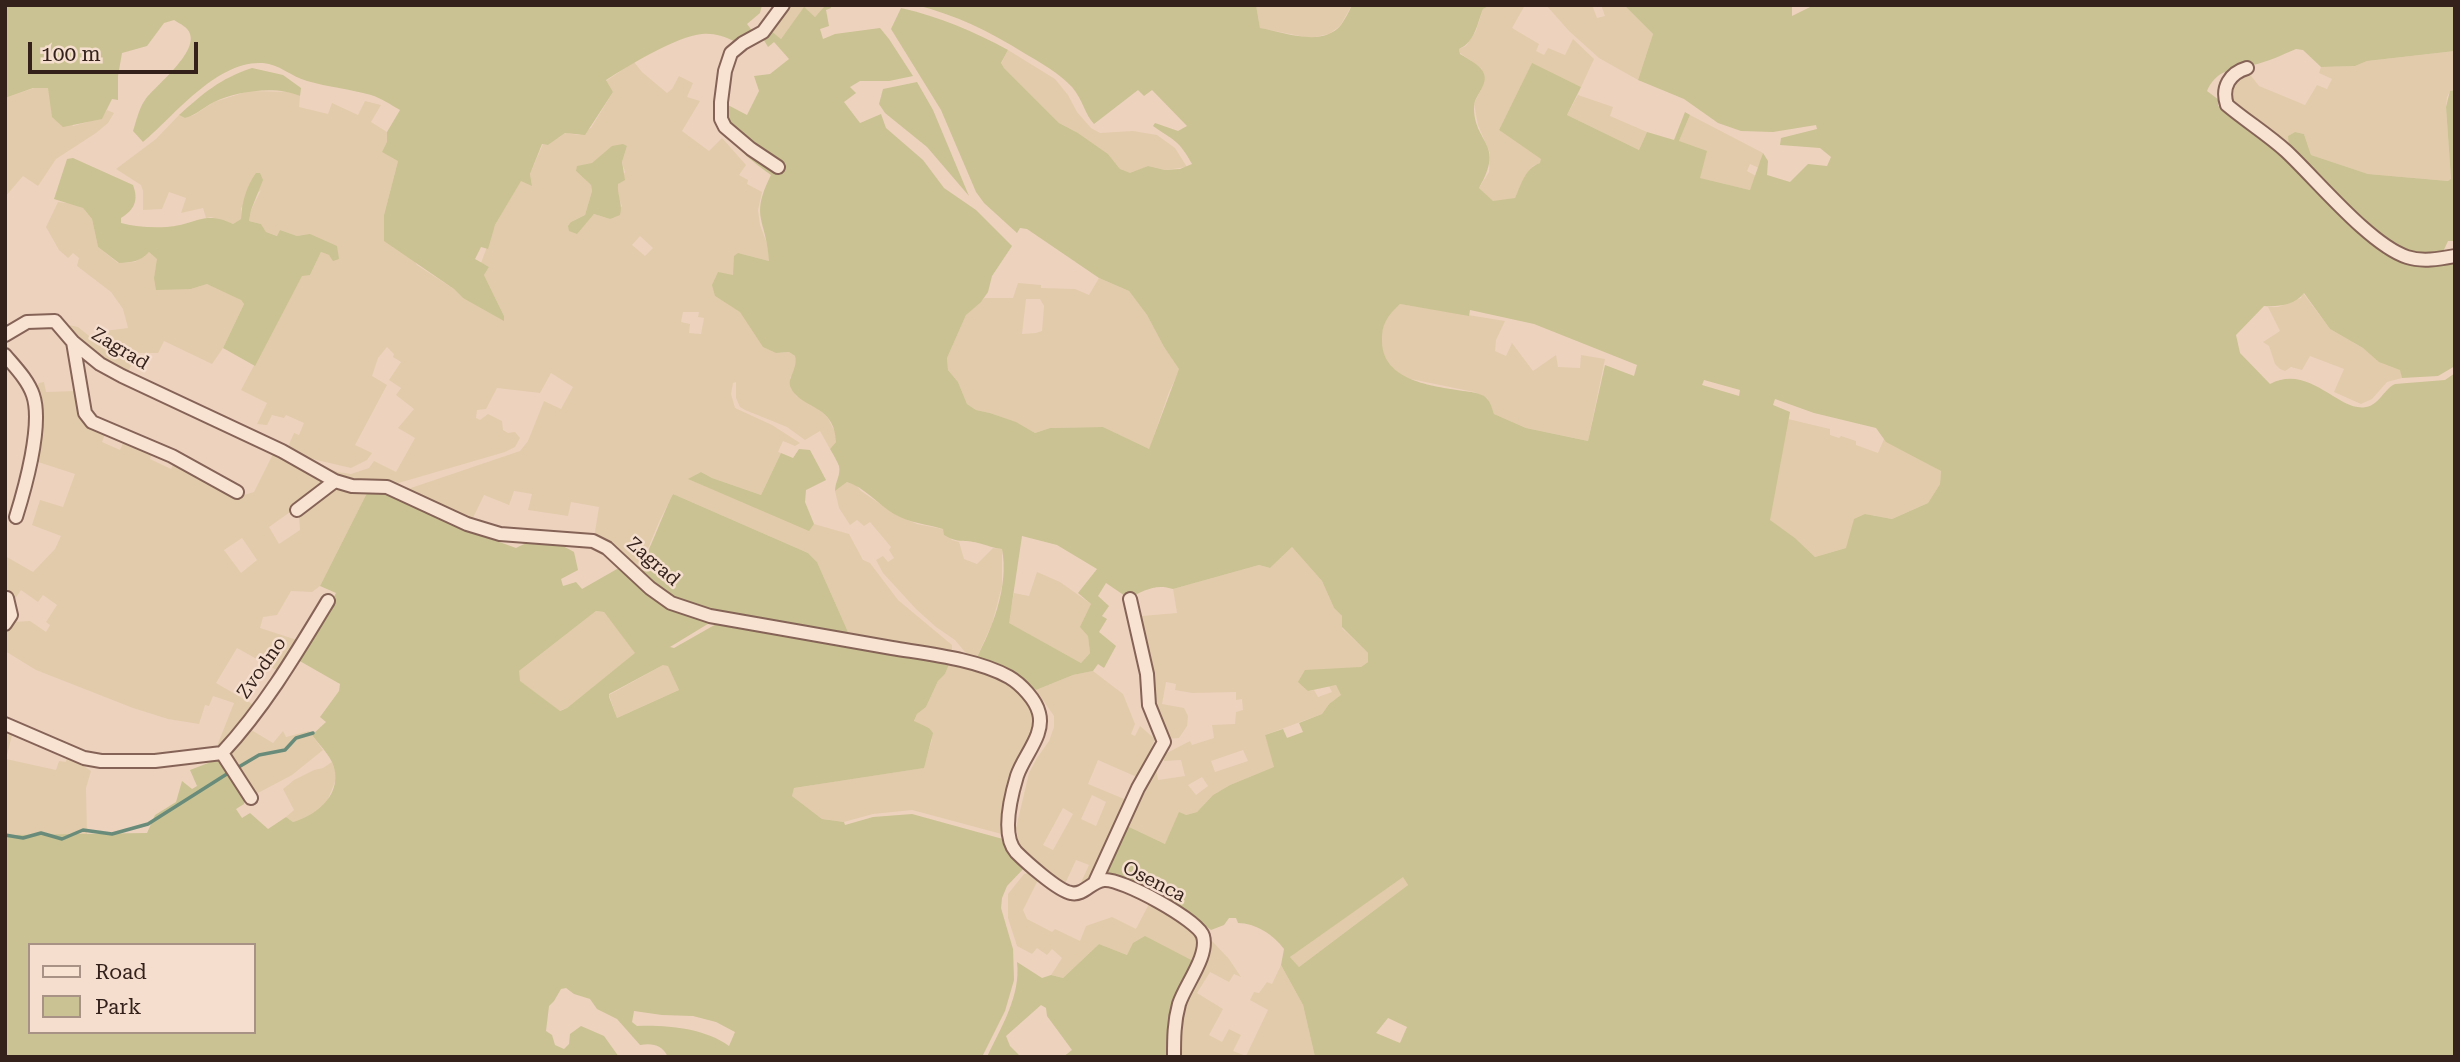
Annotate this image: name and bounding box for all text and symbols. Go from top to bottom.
scale bar [32,28,201,72]
text: 100 m [41,42,101,66]
street label: Zagrad [87,323,153,375]
street label: Zagrad [622,533,684,591]
street label: Zvodno [233,633,291,703]
street label: Osenca [1119,856,1189,908]
legend [28,943,256,1034]
text: Road [95,960,147,984]
text: Park [95,995,141,1019]

